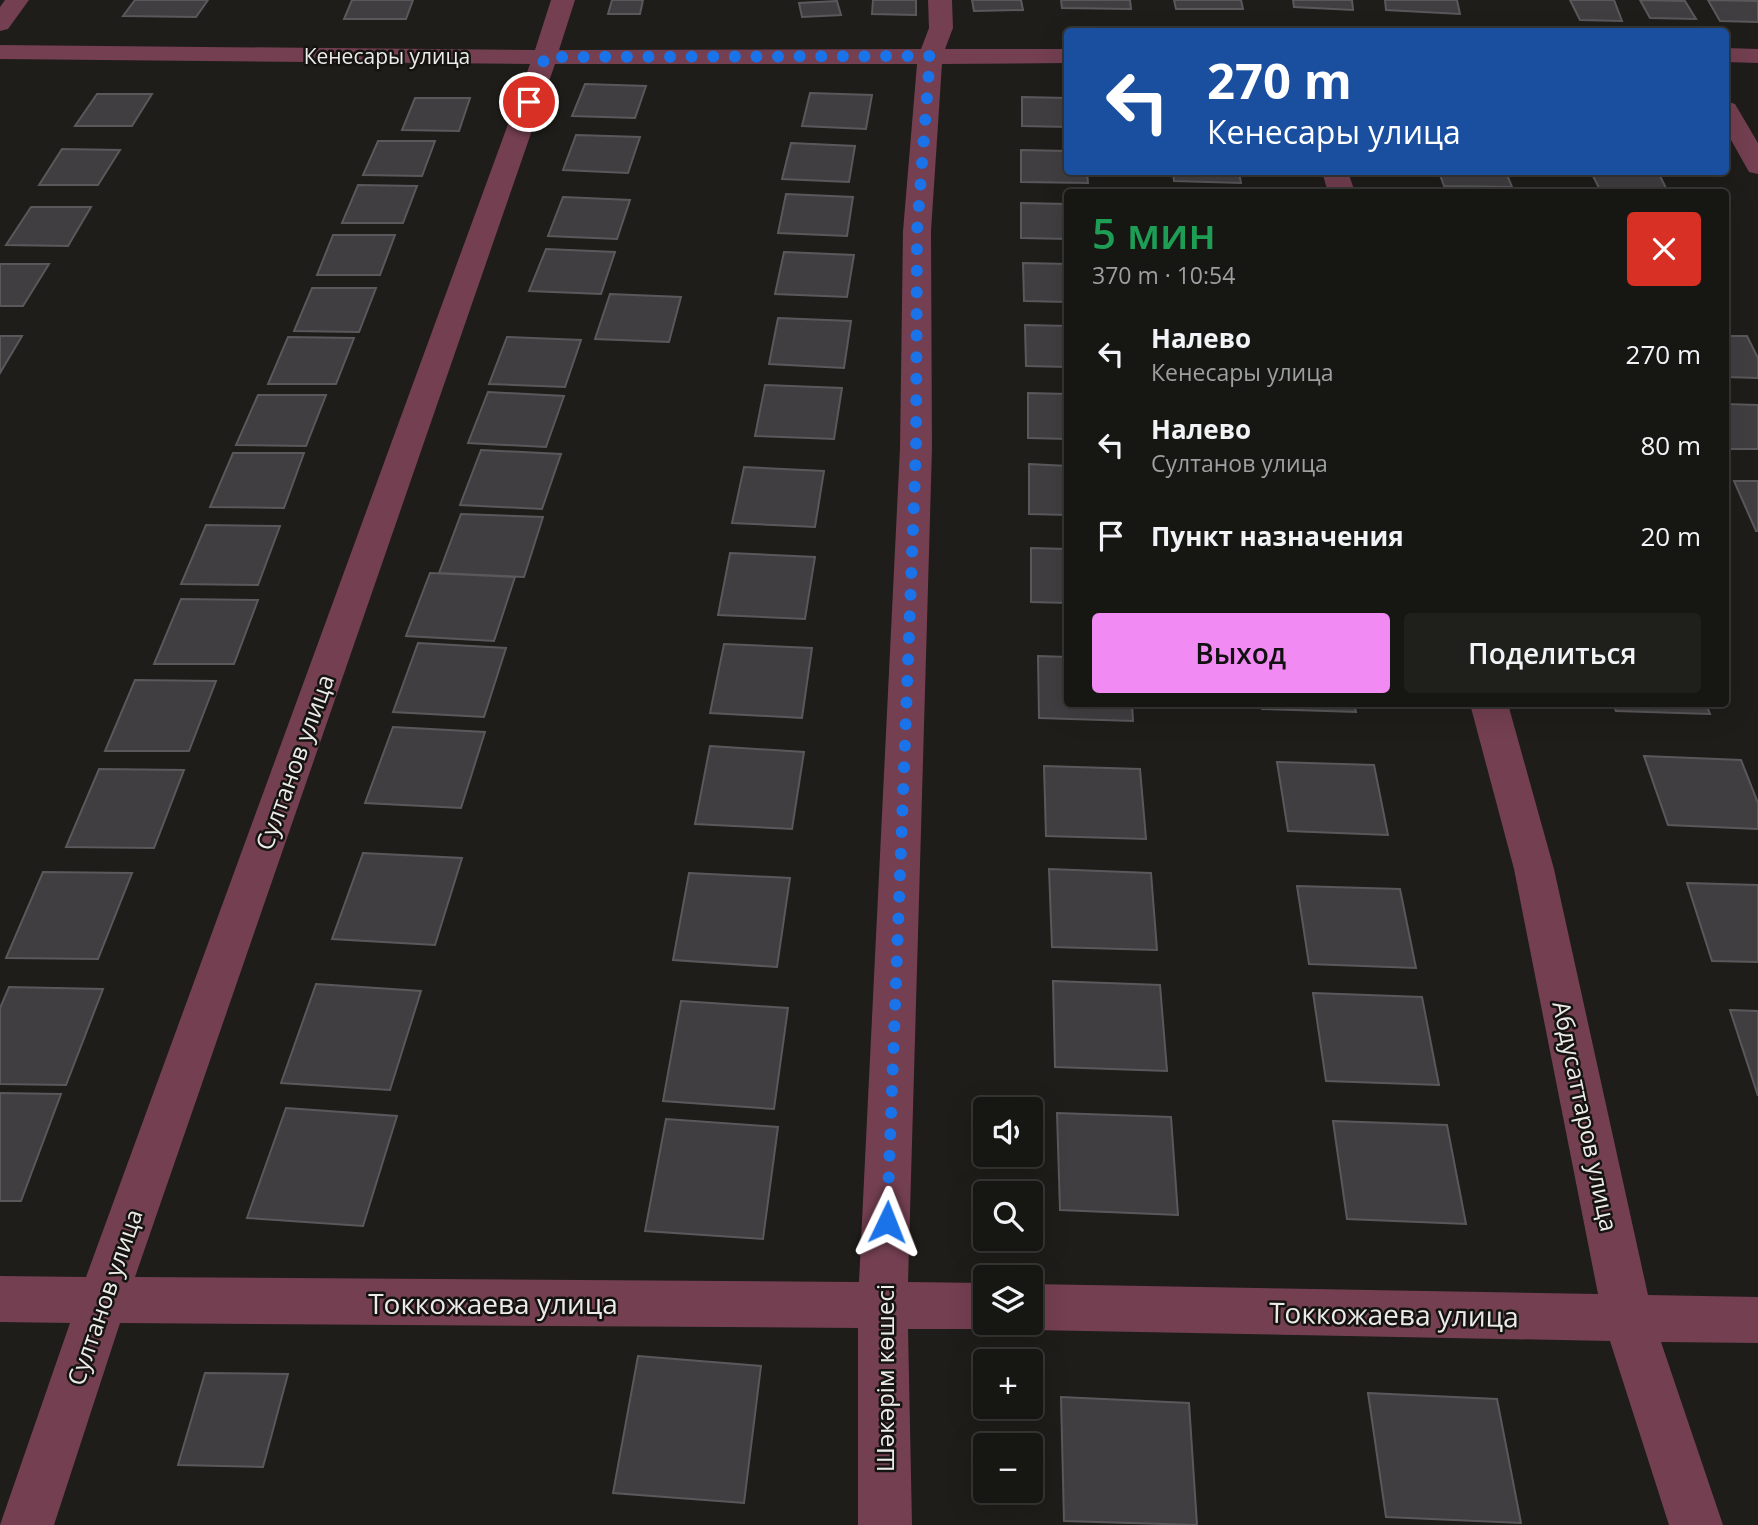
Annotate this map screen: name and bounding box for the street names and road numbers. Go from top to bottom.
street label: Кенесары улица [304,42,470,70]
street label: Султанов улица [247,670,341,854]
street label: Абдусаттаров улица [1545,998,1627,1234]
street label: Султанов улица [58,1204,150,1390]
street label: Токкожаева улица [368,1284,618,1322]
street label: Шәкәрім көшесі [868,1284,901,1472]
street label: Токкожаева улица [1269,1293,1519,1335]

